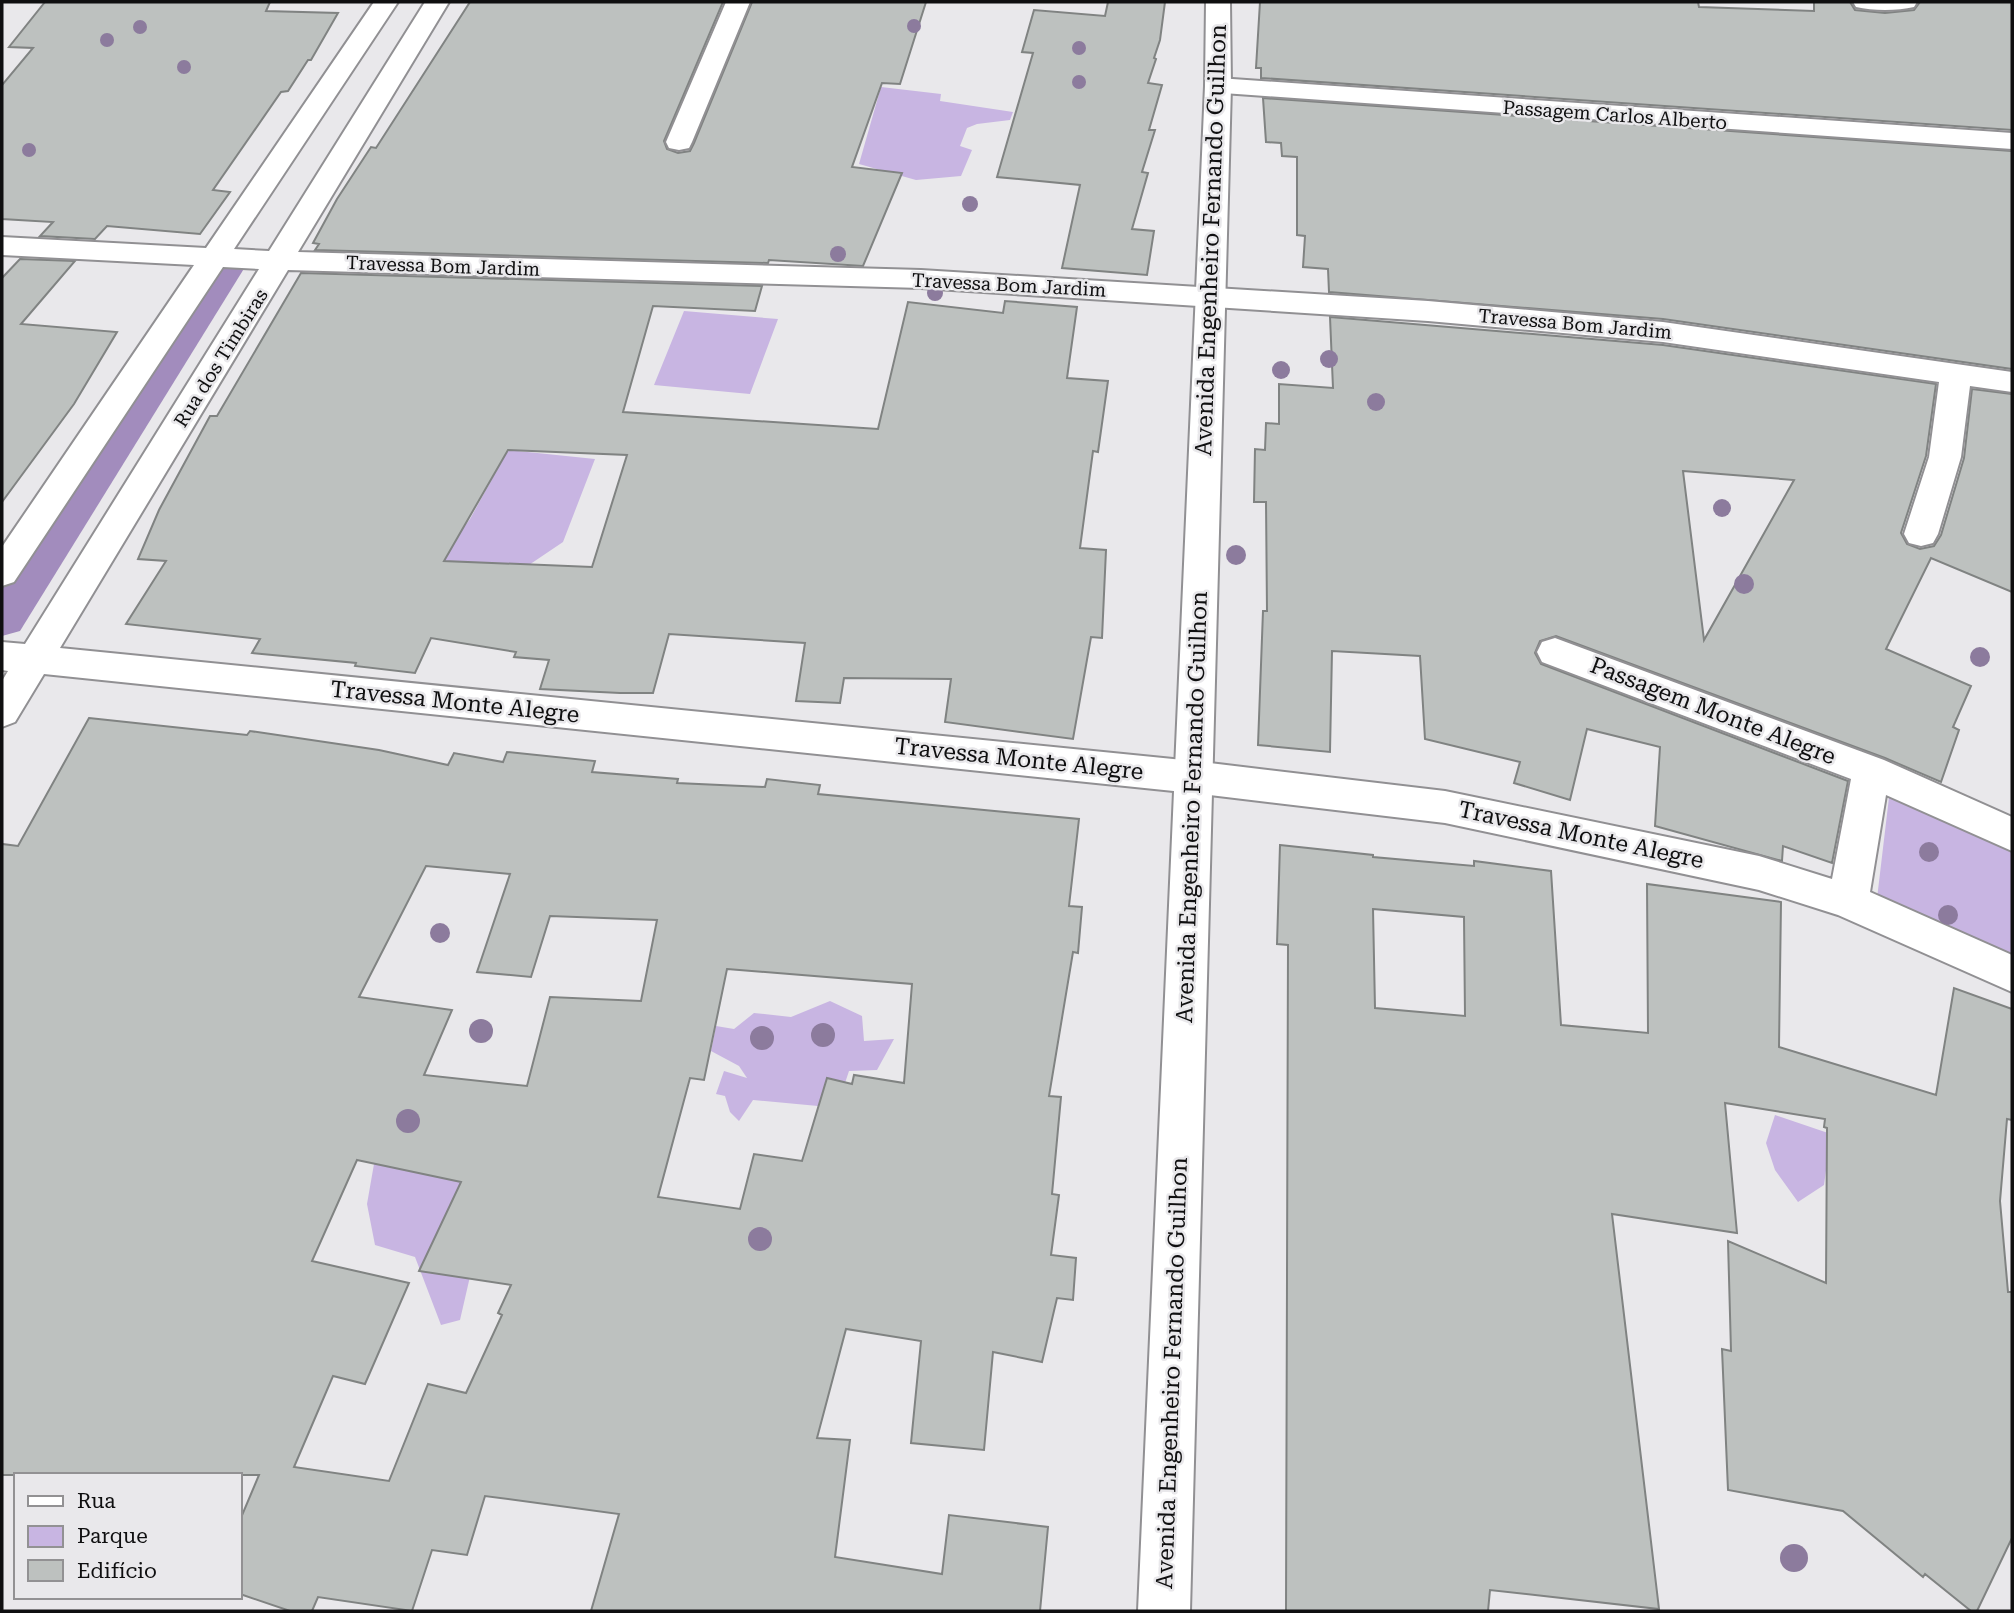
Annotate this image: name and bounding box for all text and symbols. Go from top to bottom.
street label: Avenida Engenheiro Fernando Guilhon [1190,24,1232,456]
street label: Passagem Carlos Alberto [1502,96,1728,134]
street label: Travessa Bom Jardim [345,251,541,281]
street label: Travessa Bom Jardim [911,268,1107,302]
street label: Rua dos Timbiras [169,285,273,431]
street label: Travessa Bom Jardim [1477,304,1673,344]
street label: Avenida Engenheiro Fernando Guilhon [1171,591,1213,1023]
street label: Passagem Monte Alegre [1586,652,1840,770]
street label: Travessa Monte Alegre [329,676,581,728]
street label: Travessa Monte Alegre [893,733,1145,785]
street label: Travessa Monte Alegre [1456,796,1706,874]
street label: Avenida Engenheiro Fernando Guilhon [1151,1157,1193,1589]
legend [14,1473,242,1599]
text: Rua [77,1489,116,1513]
text: Parque [77,1524,148,1548]
text: Edifício [77,1559,157,1583]

